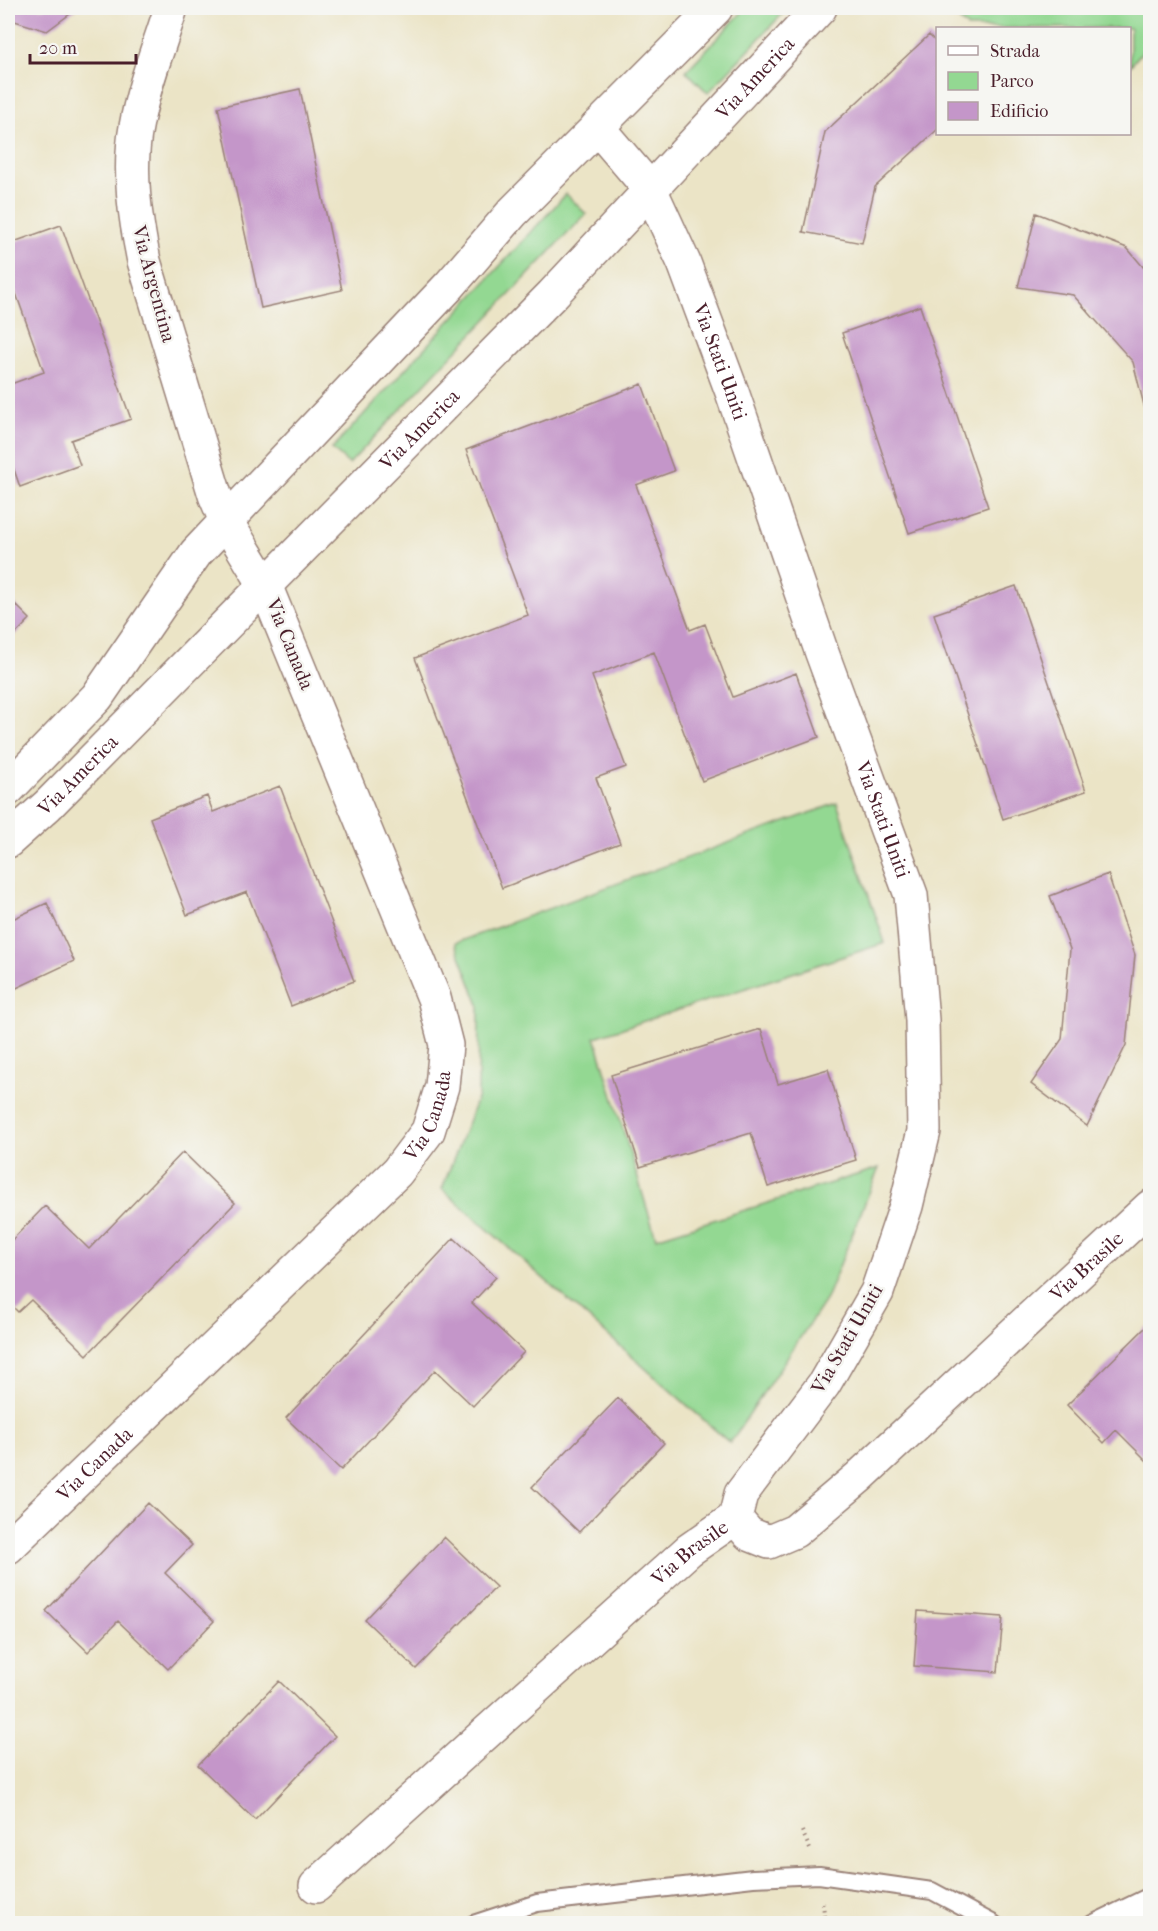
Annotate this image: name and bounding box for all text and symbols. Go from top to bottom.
scale bar [30,27,136,65]
legend [936,27,1131,135]
street label: Via America [710,31,799,124]
text: 20 m [39,38,77,59]
text: Strada [990,41,1041,62]
text: Parco [990,71,1034,92]
text: Edificio [990,101,1048,122]
street label: Via Argentina [127,222,181,346]
street label: Via Stati Uniti [688,299,752,423]
street label: Via America [374,384,465,475]
street label: Via Canada [261,594,319,694]
street label: Via America [32,729,123,821]
street label: Via Stati Uniti [851,757,915,881]
street label: Via Canada [398,1069,455,1166]
street label: Via Brasile [1044,1226,1128,1306]
street label: Via Stati Uniti [806,1280,888,1399]
street label: Via Canada [51,1422,138,1506]
street label: Via Brasile [646,1515,732,1591]

